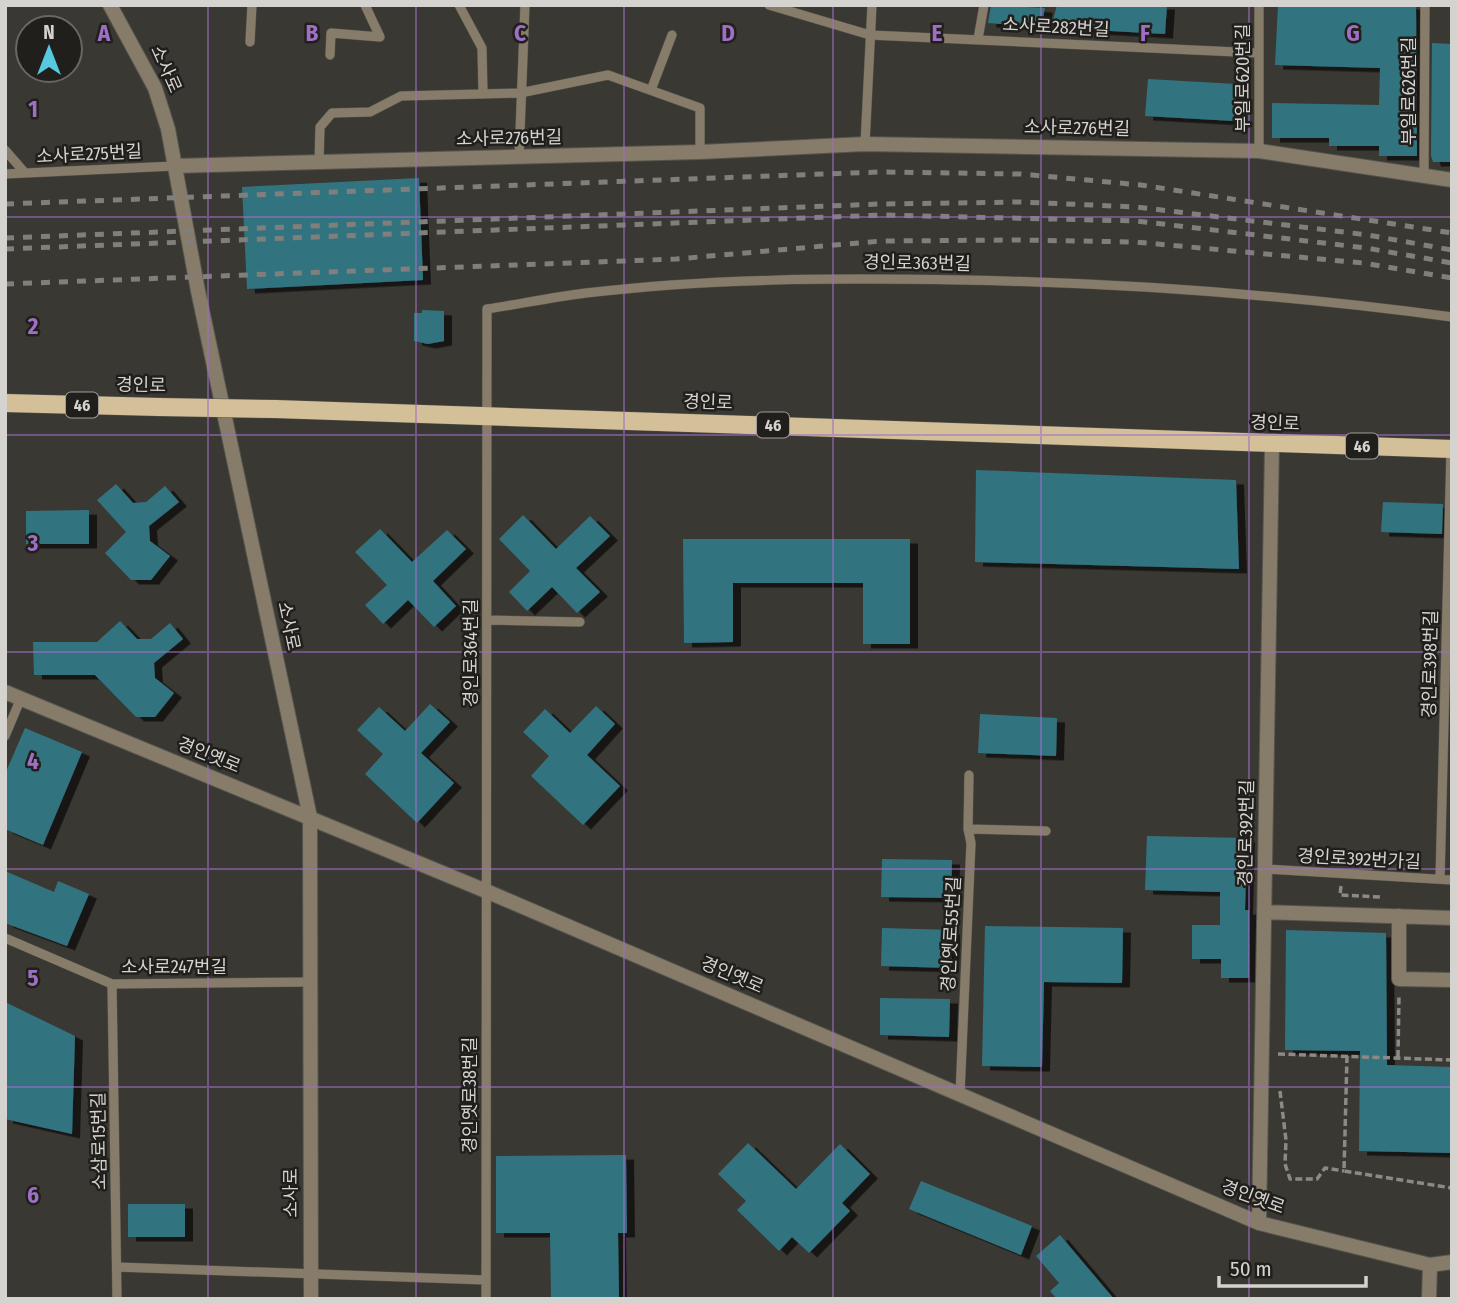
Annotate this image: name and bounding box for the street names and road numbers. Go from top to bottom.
street label: 소사로282번길 [1002,13,1110,41]
street label: 부일로620번길 [1232,24,1254,132]
street label: 부일로626번길 [1398,37,1420,145]
street label: 소사로 [146,42,186,96]
street label: 소사로276번길 [1024,116,1130,140]
street label: 소사로276번길 [456,126,562,150]
street label: 소사로275번길 [36,140,142,168]
street label: 경인로363번길 [863,251,971,275]
street label: 경인로 [116,374,166,396]
street label: 경인로 [683,390,733,414]
road number: 46 [66,392,98,418]
street label: 경인로 [1250,411,1300,435]
road number: 46 [757,412,789,438]
road number: 46 [1346,434,1378,458]
street label: 소사로 [273,599,305,653]
street label: 경인로364번길 [460,599,482,707]
street label: 경인로398번길 [1418,610,1442,718]
street label: 경인옛로 [174,732,244,778]
street label: 경인로392번길 [1234,779,1258,887]
street label: 경인로392번가길 [1297,845,1421,873]
street label: 경인옛로55번길 [937,876,965,992]
street label: 경인옛로 [697,952,767,998]
street label: 소사로247번길 [121,956,227,978]
street label: 경인옛로38번길 [459,1037,481,1153]
street label: 소삼로15번길 [87,1092,111,1190]
street label: 소사로 [280,1168,302,1218]
street label: 경인옛로 [1218,1175,1288,1219]

